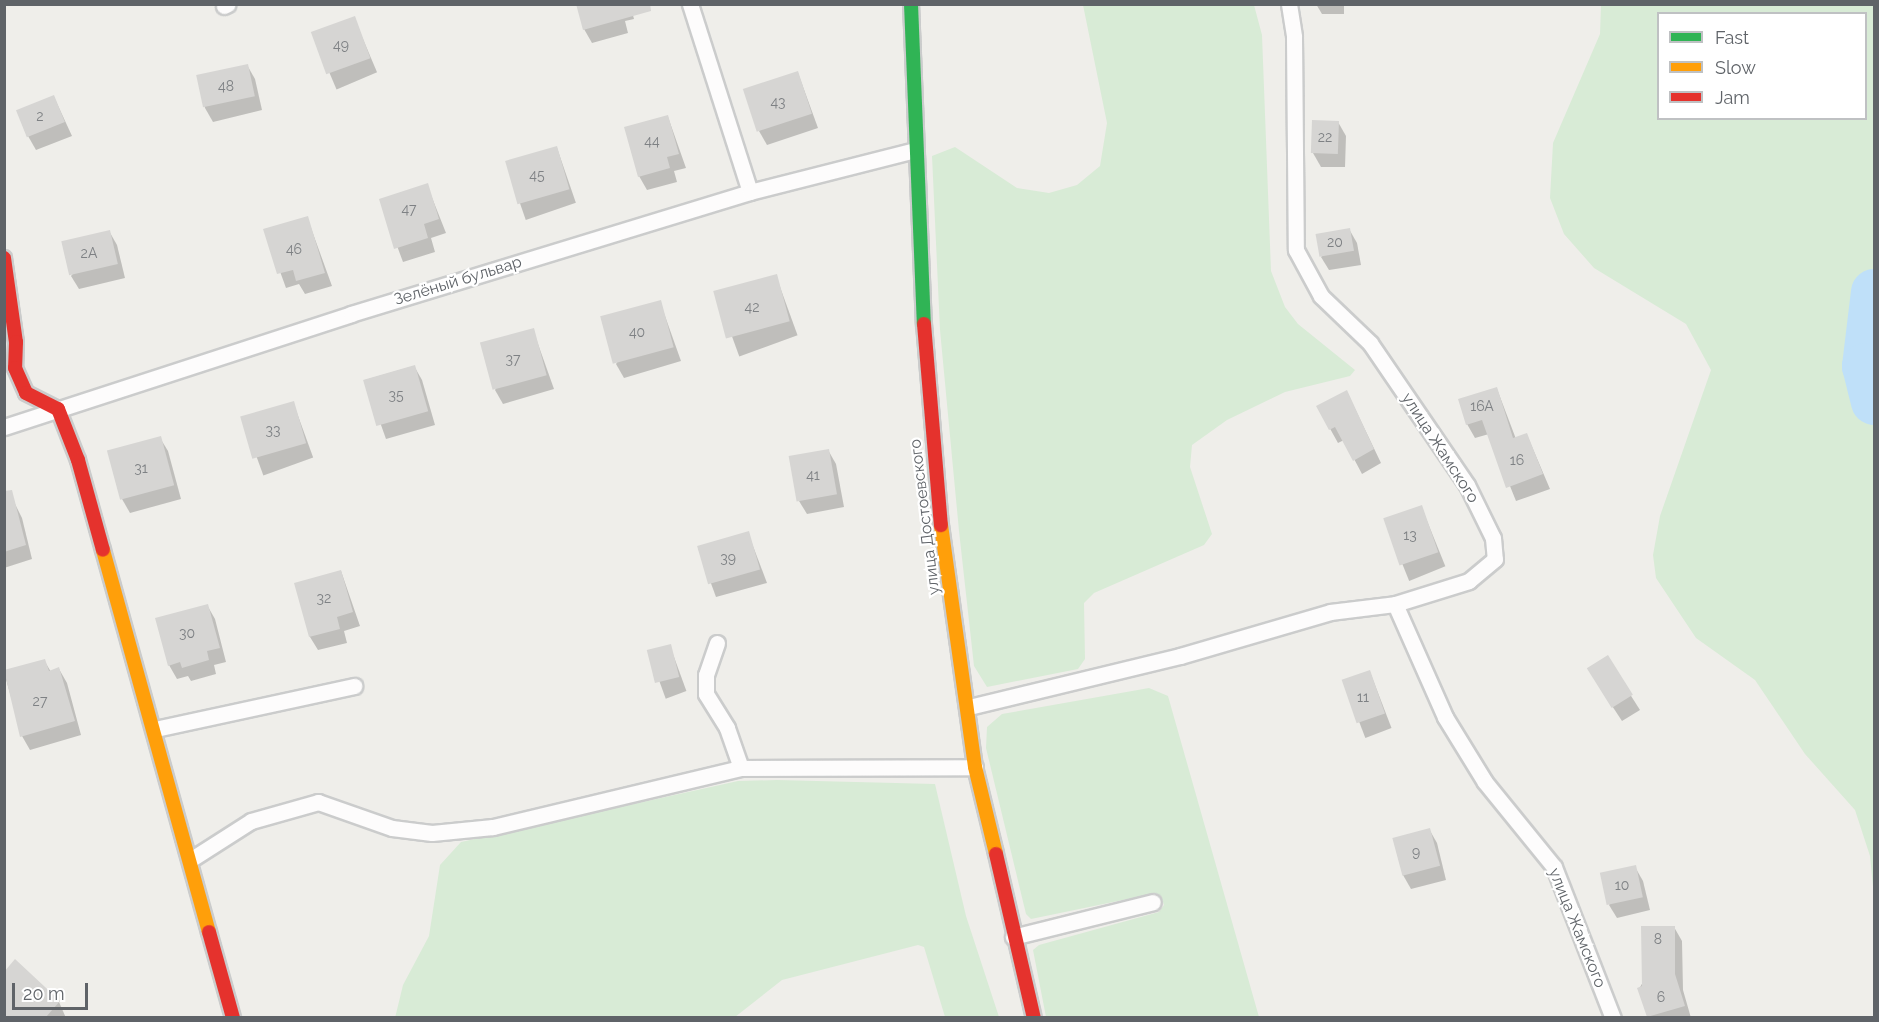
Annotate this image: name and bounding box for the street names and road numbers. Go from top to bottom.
street label: Зелёный бульвар [392,252,524,310]
street label: улица Жамского [1397,389,1483,507]
street label: улица Достоевского [906,438,944,596]
street label: улица Жамского [1544,865,1610,991]

